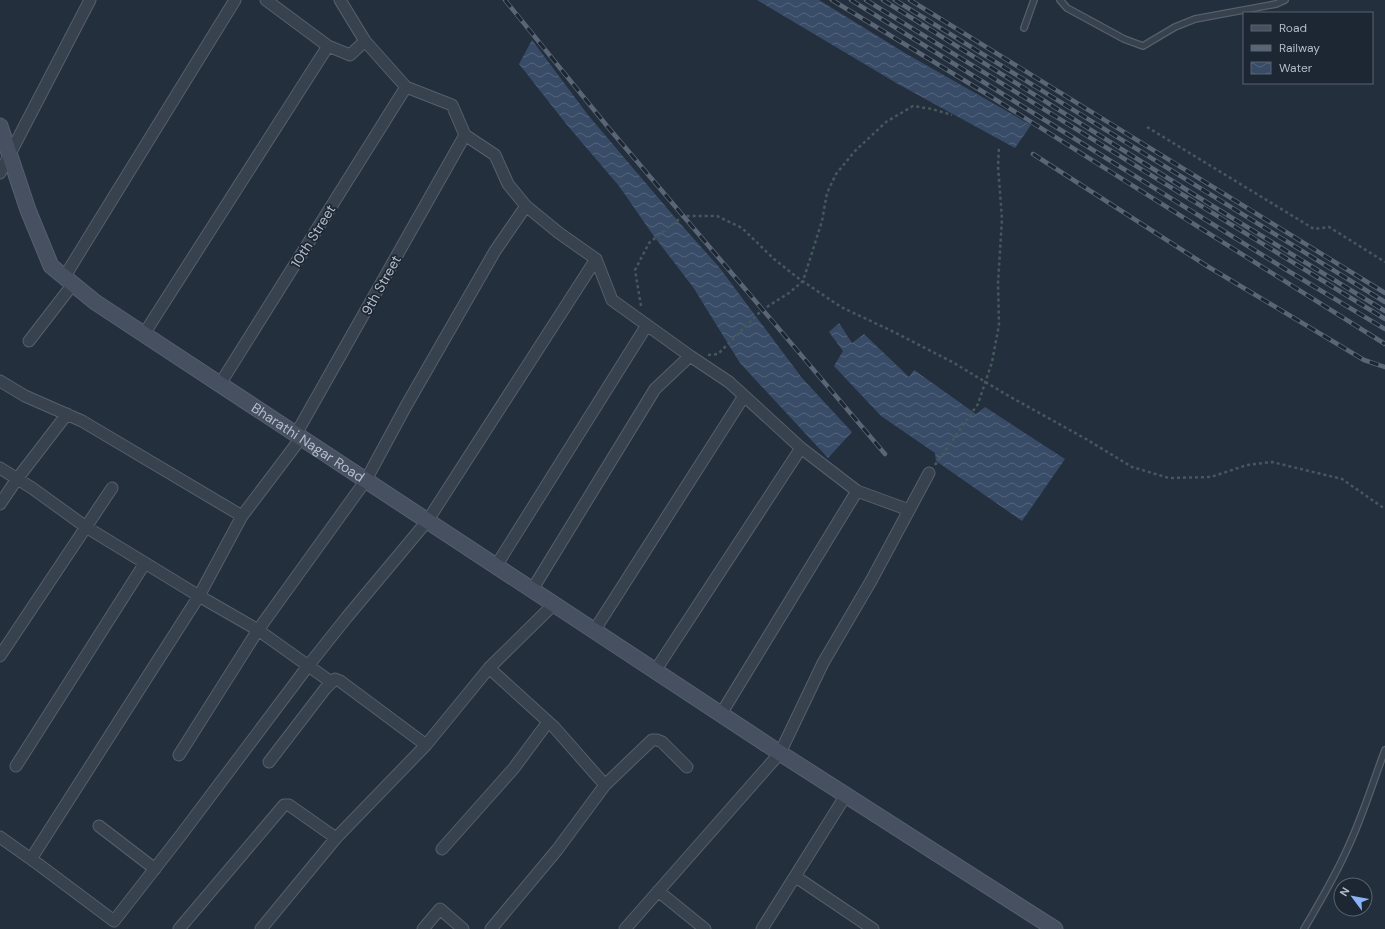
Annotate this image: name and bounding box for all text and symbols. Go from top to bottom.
legend [1243,12,1373,84]
text: Road [1279,20,1307,36]
text: Railway [1279,40,1320,56]
text: Water [1279,60,1313,76]
street label: 10th Street [287,201,339,271]
street label: 9th Street [357,252,405,318]
street label: Bharathi Nagar Road [248,399,368,486]
north arrow [1333,877,1373,917]
text: N [1336,885,1353,899]

